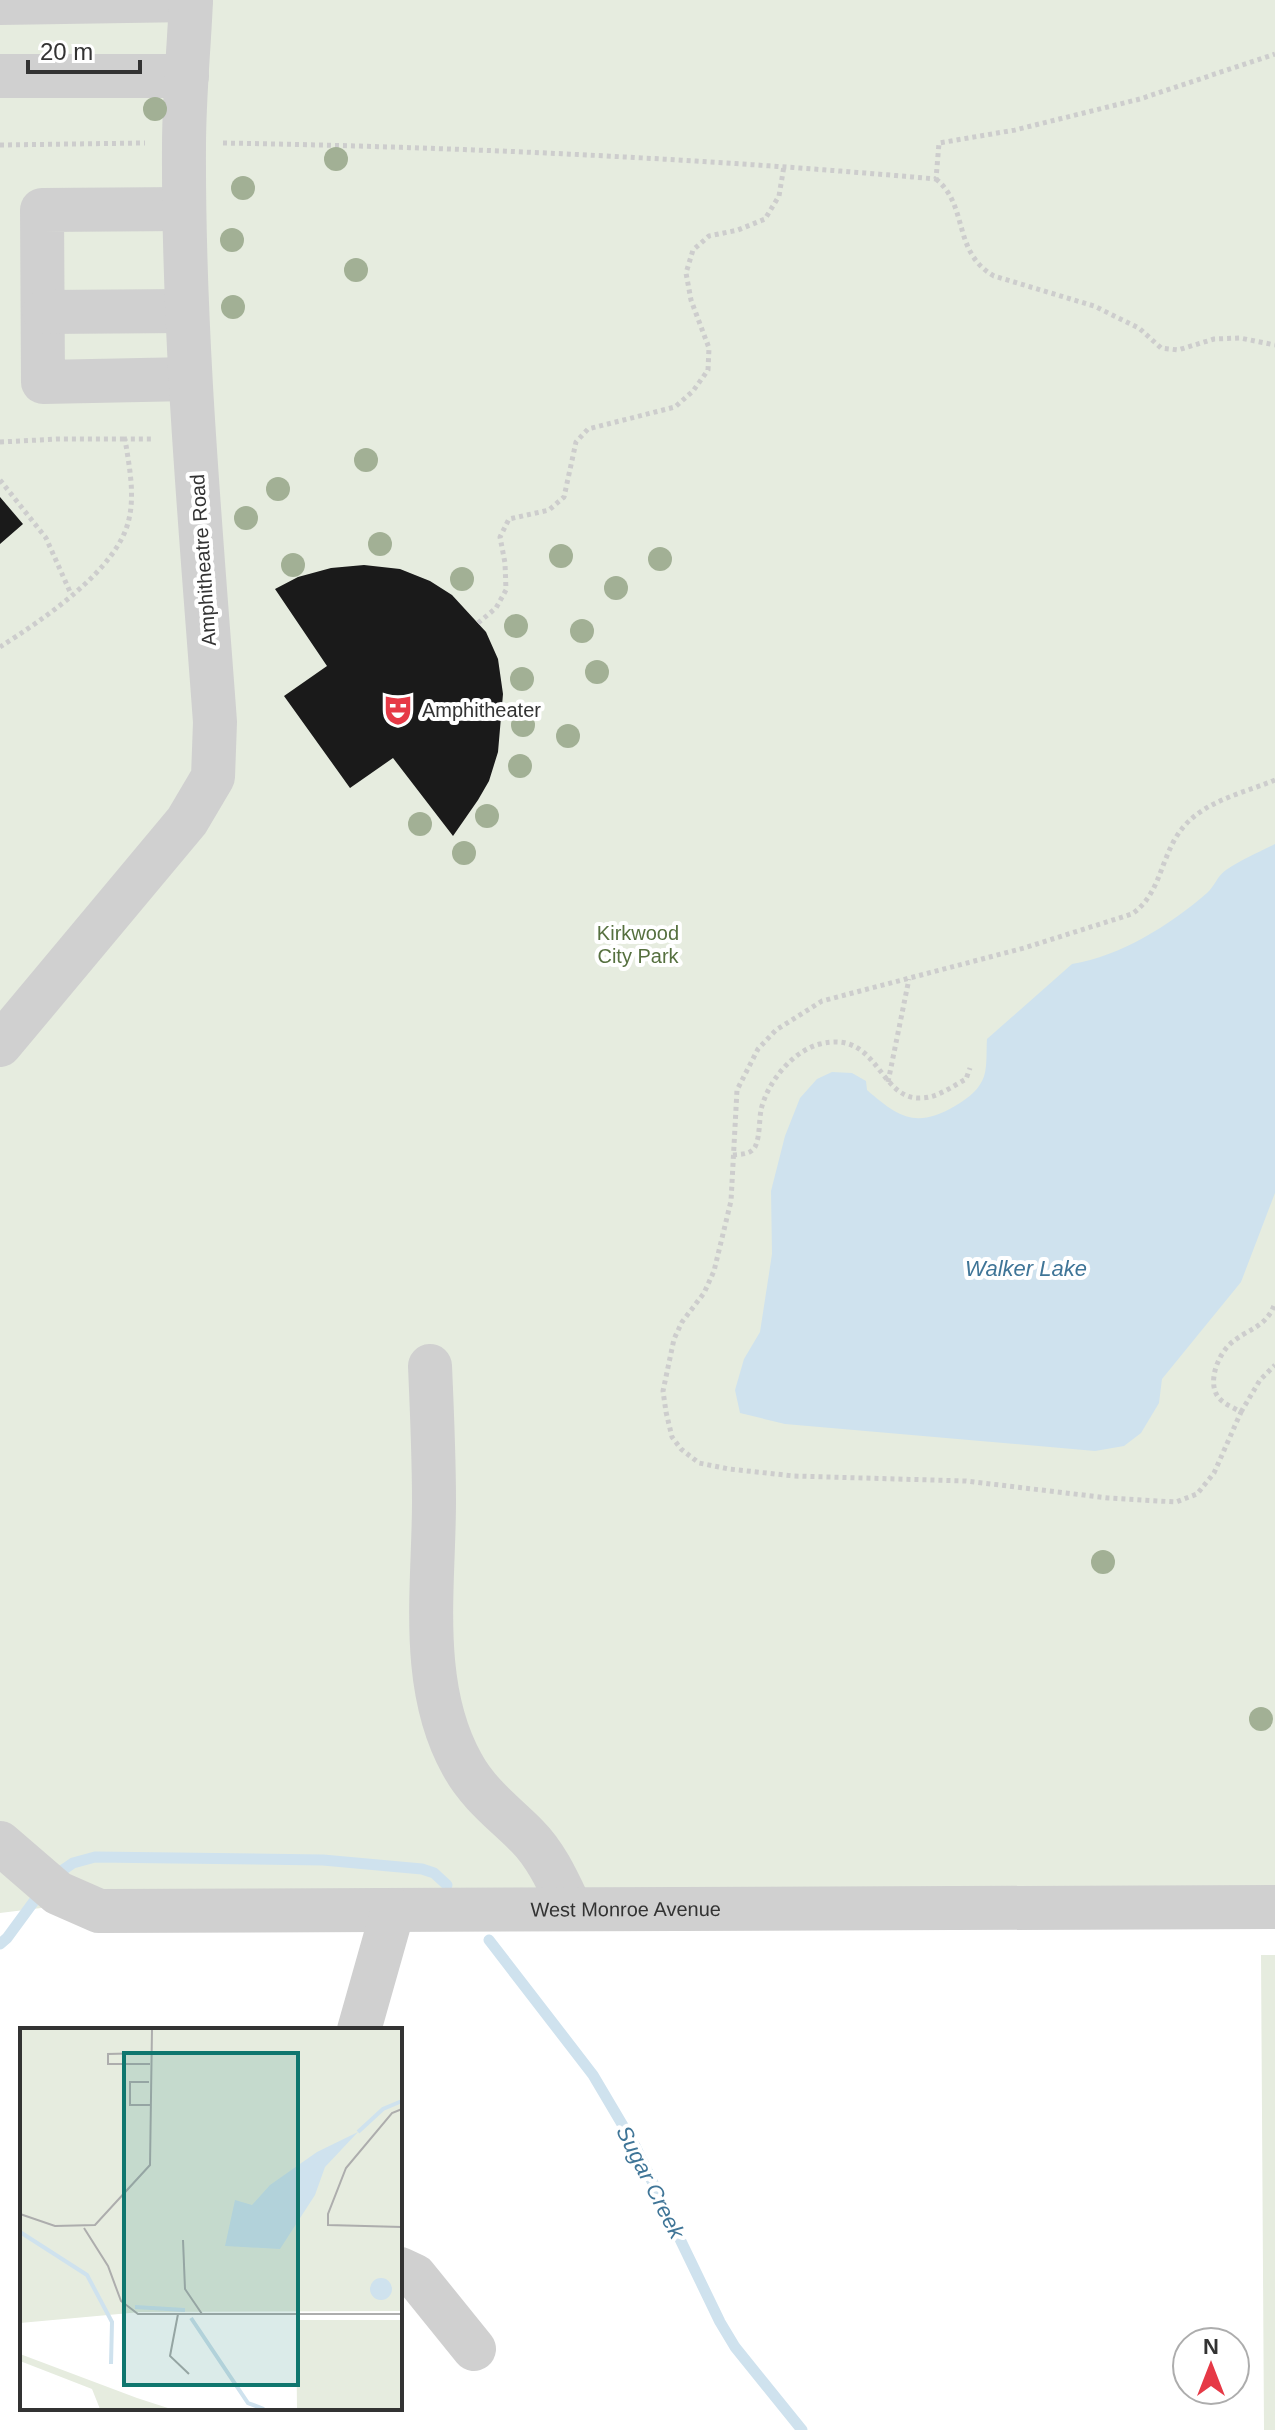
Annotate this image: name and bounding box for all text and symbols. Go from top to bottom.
scale bar [28,24,140,74]
text: 20 m [40,38,93,65]
street label: Amphitheatre Road [186,473,220,647]
theatre icon: Amphitheater [381,693,415,727]
place label: Amphitheater [422,699,541,721]
park label: Kirkwood City Park [597,922,680,967]
water label: Walker Lake [965,1256,1087,1281]
street label: West Monroe Avenue [530,1898,721,1921]
inset map [20,2028,402,2410]
water label: Sugar Creek [611,2122,690,2244]
north arrow [1171,2326,1251,2406]
text: N [1203,2334,1219,2359]

